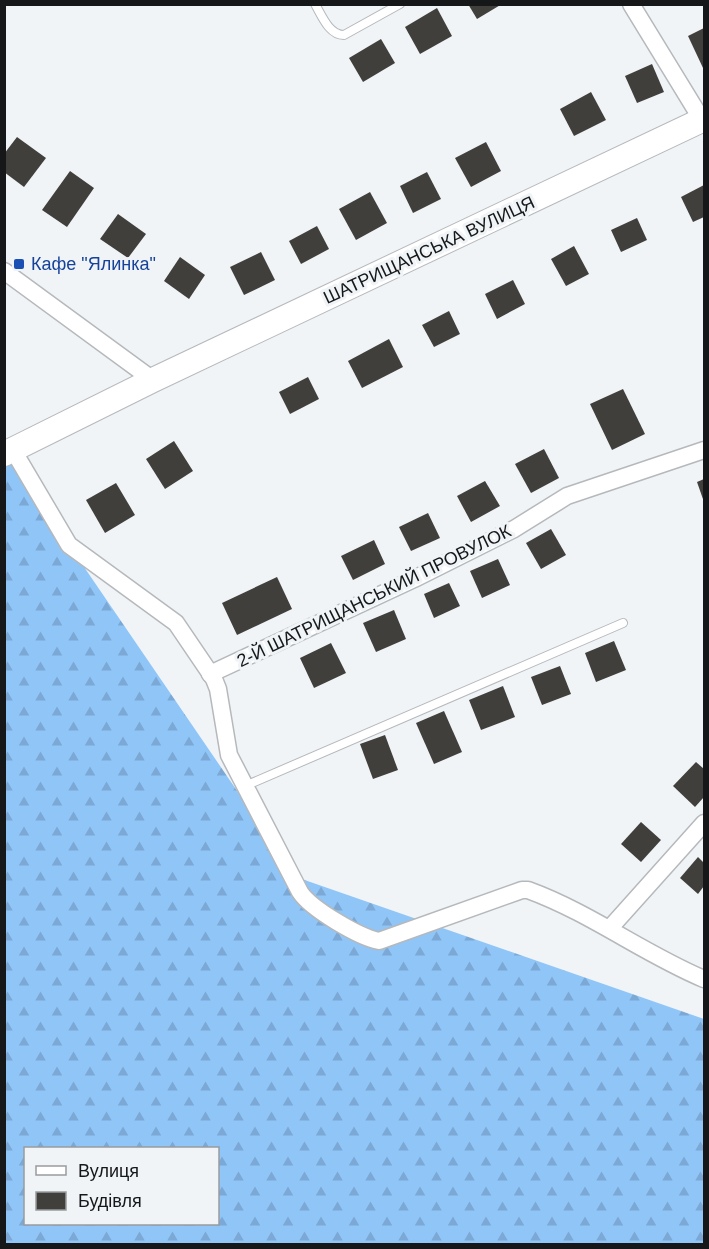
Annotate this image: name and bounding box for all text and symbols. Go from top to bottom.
street label: ШАТРИЩАНСЬКА ВУЛИЦЯ [320,192,538,308]
place label: Кафе "Ялинка" [31,254,156,274]
marker: Кафе "Ялинка" [12,257,26,271]
street label: 2-Й ШАТРИЩАНСЬКИЙ ПРОВУЛОК [233,520,515,671]
legend [24,1147,219,1225]
text: Вулиця [78,1161,139,1181]
text: Будівля [78,1191,142,1211]

